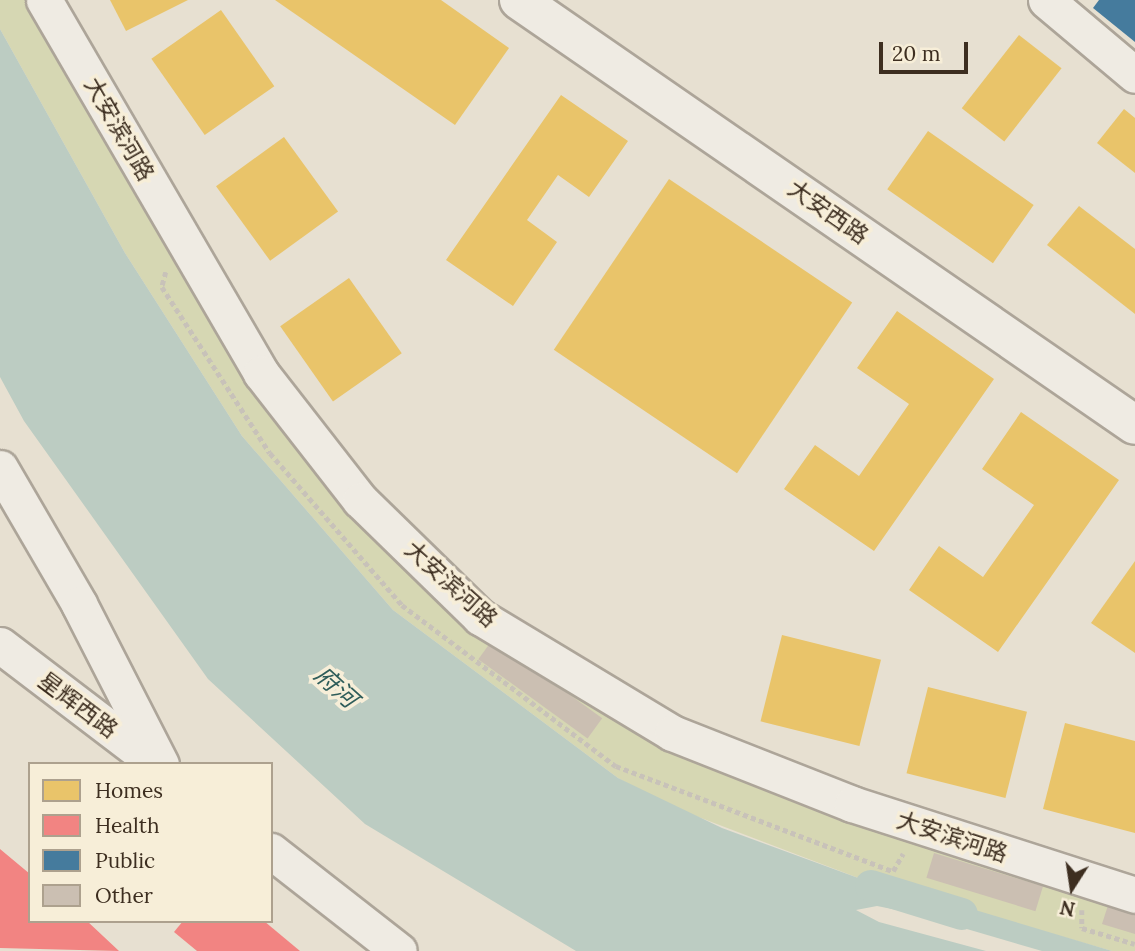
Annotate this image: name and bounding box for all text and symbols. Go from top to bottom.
scale bar [883,28,972,72]
text: 20 m [892,40,941,67]
street label: 大安滨河路 [78,72,160,186]
street label: 大安西路 [782,174,874,250]
street label: 大安滨河路 [399,535,503,633]
water label: 府河 [309,660,363,714]
street label: 星辉西路 [33,666,123,744]
legend [28,762,273,923]
text: Homes [95,777,163,804]
street label: 大安滨河路 [893,806,1011,868]
text: Health [95,812,160,839]
text: Public [95,847,155,874]
north arrow [1037,853,1107,923]
text: Other [95,882,153,909]
text: N [1058,895,1077,922]

